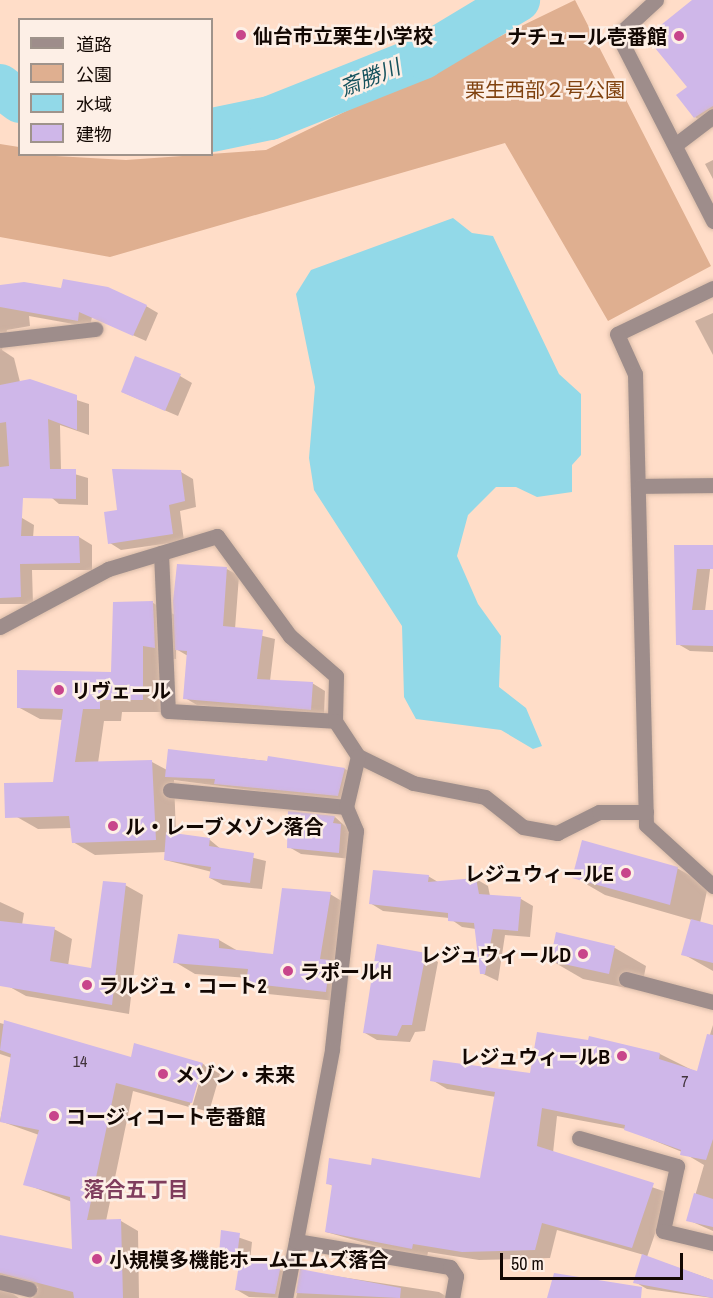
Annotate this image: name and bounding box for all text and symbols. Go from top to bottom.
legend [18,18,213,156]
place label: 仙台市立栗生小学校 [253,23,433,47]
place label: ナチュール壱番館 [507,24,667,48]
marker: 仙台市立栗生小学校 [234,28,248,42]
marker: ナチュール壱番館 [672,29,686,43]
text: 道路 [76,32,112,57]
water label: 斎勝川 [336,55,404,101]
text: 公園 [76,62,112,87]
park label: 栗生西部２号公園 [465,77,625,101]
text: 水域 [76,92,112,117]
text: 建物 [76,122,112,147]
place label: リヴェール [71,678,171,702]
marker: リヴェール [52,683,66,697]
place label: ル・レーブメゾン落合 [125,814,325,838]
marker: ル・レーブメゾン落合 [106,819,120,833]
place label: レジュウィールE [463,861,614,885]
marker: レジュウィールE [619,866,633,880]
place label: レジュウィールD [419,942,571,966]
marker: レジュウィールD [576,947,590,961]
place label: ラポールH [300,959,392,983]
marker: ラポールH [281,964,295,978]
place label: ラルジュ・コート2 [99,973,268,997]
marker: ラルジュ・コート2 [80,978,94,992]
place label: レジュウィールB [458,1044,610,1068]
marker: レジュウィールB [615,1049,629,1063]
house number: 14 [73,1051,87,1071]
place label: メゾン・未来 [175,1062,295,1086]
marker: メゾン・未来 [156,1067,170,1081]
house number: 7 [681,1071,689,1091]
place label: コージィコート壱番館 [66,1104,266,1128]
marker: コージィコート壱番館 [47,1109,61,1123]
district label: 落合五丁目 [84,1177,188,1203]
scale bar [503,1241,686,1279]
place label: 小規模多機能ホームエムズ落合 [109,1247,389,1271]
text: 50 m [511,1251,544,1276]
marker: 小規模多機能ホームエムズ落合 [90,1252,104,1266]

